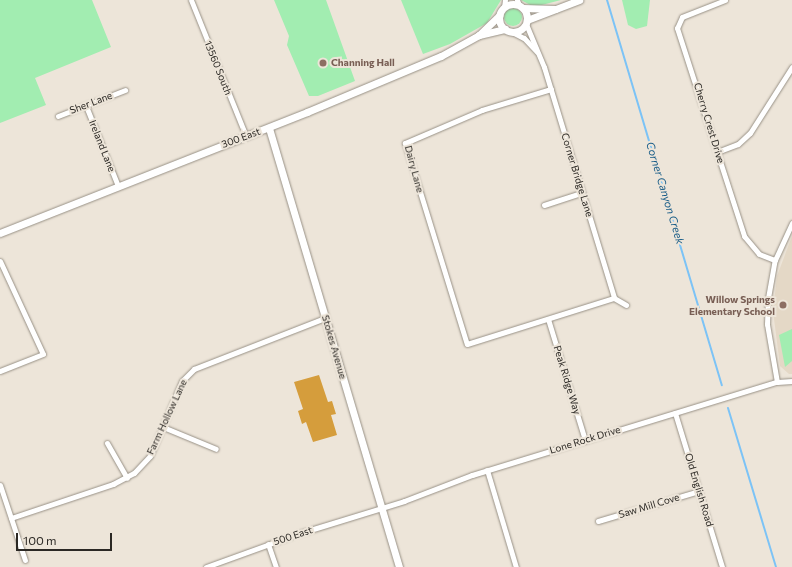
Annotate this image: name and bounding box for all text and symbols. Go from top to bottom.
street label: 13560 South [202,39,234,97]
place label: Channing Hall [331,57,395,69]
marker: Channing Hall [318,58,328,68]
street label: Cherry Crest Drive [691,81,727,165]
street label: Sher Lane [68,89,114,117]
street label: Ireland Lane [86,118,118,174]
street label: 300 East [220,125,262,151]
street label: Corner Bridge Lane [559,132,595,218]
water label: Corner Canyon Creek [643,140,687,246]
street label: Dairy Lane [402,144,426,194]
place label: Willow Springs Elementary School [689,293,775,316]
marker: Willow Springs Elementary School [778,300,788,310]
street label: Stokes Avenue [319,314,349,380]
street label: Peak Ridge Way [551,344,583,416]
street label: Farm Hollow Lane [144,377,190,457]
street label: Lone Rock Drive [548,424,622,456]
street label: Old English Road [682,452,716,528]
street label: Saw Mill Cove [617,491,681,521]
street label: 500 East [272,524,314,548]
scale bar [18,525,114,551]
text: 100 m [23,533,57,547]

